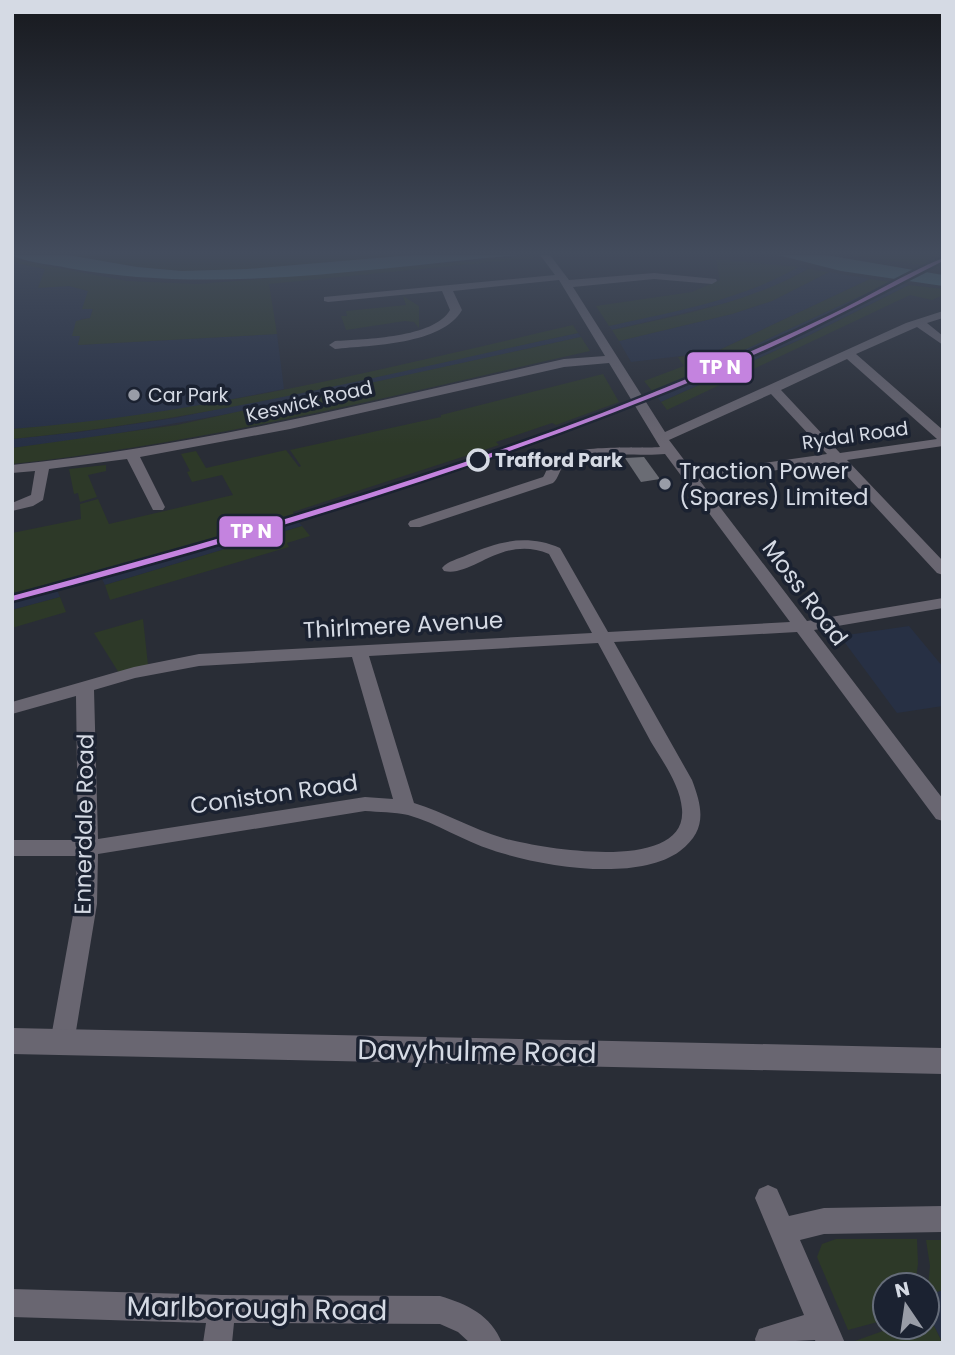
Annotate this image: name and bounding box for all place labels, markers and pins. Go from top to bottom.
place label: Car Park [148,382,229,409]
marker: Car Park [126,387,142,403]
place label: Trafford Park [495,447,623,474]
marker: Trafford Park [467,449,489,471]
place label: Traction Power (Spares) Limited [679,455,869,513]
marker: Traction Power (Spares) Limited [657,476,673,492]

